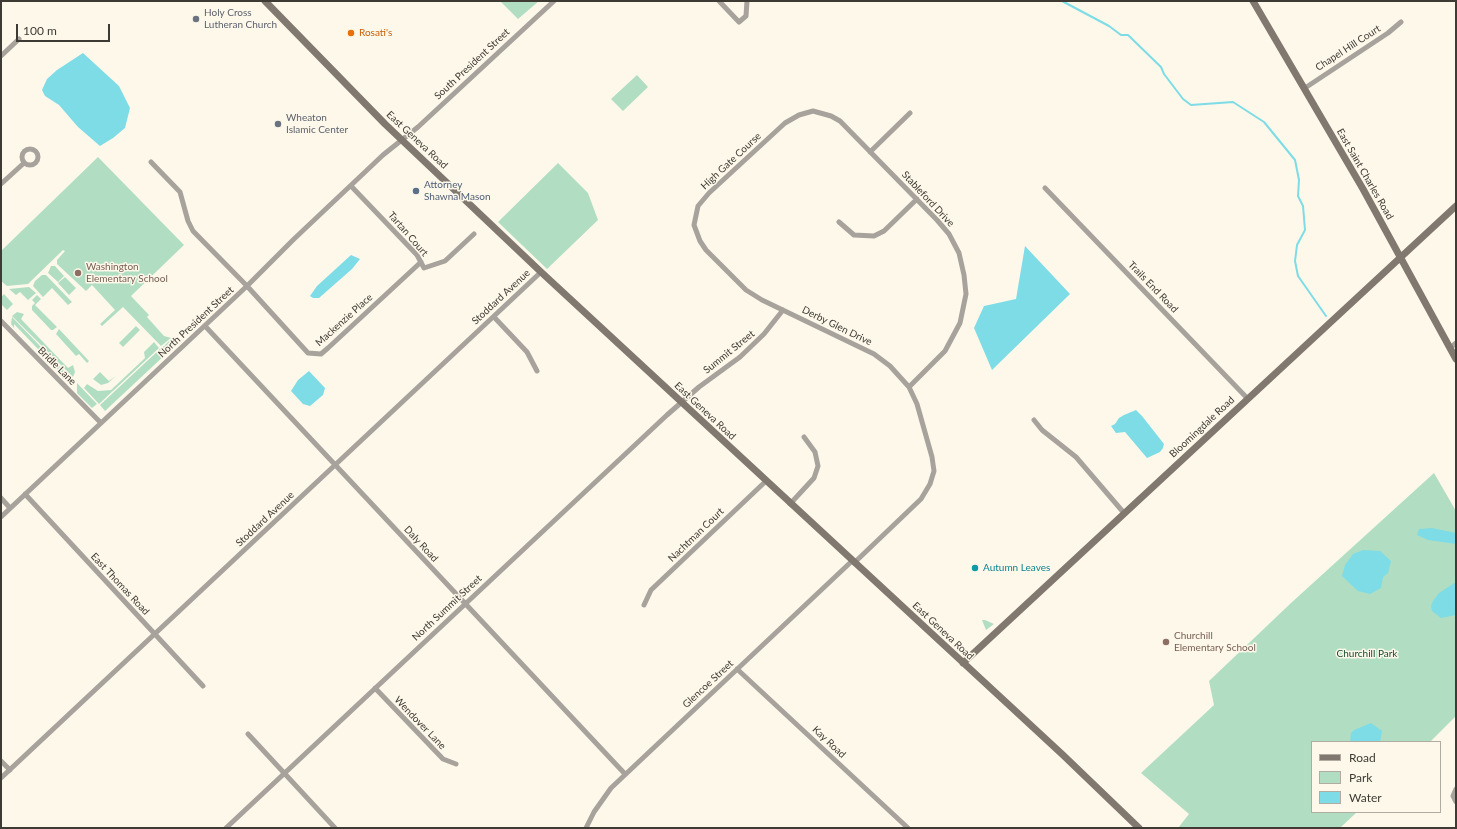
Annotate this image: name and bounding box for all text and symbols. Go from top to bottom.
place label: Holy Cross Lutheran Church [204,7,277,30]
marker: Holy Cross Lutheran Church [191,14,201,24]
scale bar [18,16,112,42]
street label: Chapel Hill Court [1313,22,1383,74]
text: 100 m [23,23,57,38]
street label: South President Street [432,26,512,102]
place label: Rosati's [359,27,392,39]
marker: Rosati's [346,28,356,38]
street label: East Geneva Road [384,109,450,171]
place label: Wheaton Islamic Center [286,112,348,136]
marker: Wheaton Islamic Center [273,119,283,129]
street label: East Saint Charles Road [1334,126,1396,222]
street label: High Gate Course [698,130,764,192]
street label: Stableford Drive [899,169,957,229]
place label: Attorney Shawna Mason [424,179,491,202]
marker: Attorney Shawna Mason [411,186,421,196]
street label: Tartan Court [385,209,431,259]
street label: Trails End Road [1126,259,1180,315]
place label: Washington Elementary School [86,261,168,284]
street label: Stoddard Avenue [469,267,533,327]
marker: Washington Elementary School [73,268,83,278]
street label: North President Street [156,284,236,360]
street label: Mackenzie Place [313,291,375,349]
street label: Derby Glen Drive [800,304,874,348]
street label: Summit Street [701,328,757,376]
street label: Bridle Lane [35,344,79,388]
street label: East Geneva Road [672,380,738,442]
street label: Bloomingdale Road [1167,394,1237,460]
street label: Stoddard Avenue [233,489,297,549]
street label: Nachtman Court [666,505,726,565]
street label: Daly Road [401,524,441,564]
street label: East Thomas Road [88,550,152,618]
place label: Autumn Leaves [983,562,1050,574]
marker: Autumn Leaves [970,563,980,573]
street label: North Summit Street [410,573,484,643]
street label: East Geneva Road [910,600,976,662]
place label: Churchill Elementary School [1174,630,1256,654]
marker: Churchill Elementary School [1161,637,1171,647]
park label: Churchill Park [1337,648,1397,660]
street label: Glencoe Street [680,657,736,711]
street label: Wendover Lane [392,694,448,752]
street label: Kay Road [810,724,848,760]
legend [1311,741,1441,813]
text: Road [1349,750,1376,765]
text: Park [1349,770,1372,785]
text: Water [1349,790,1382,805]

